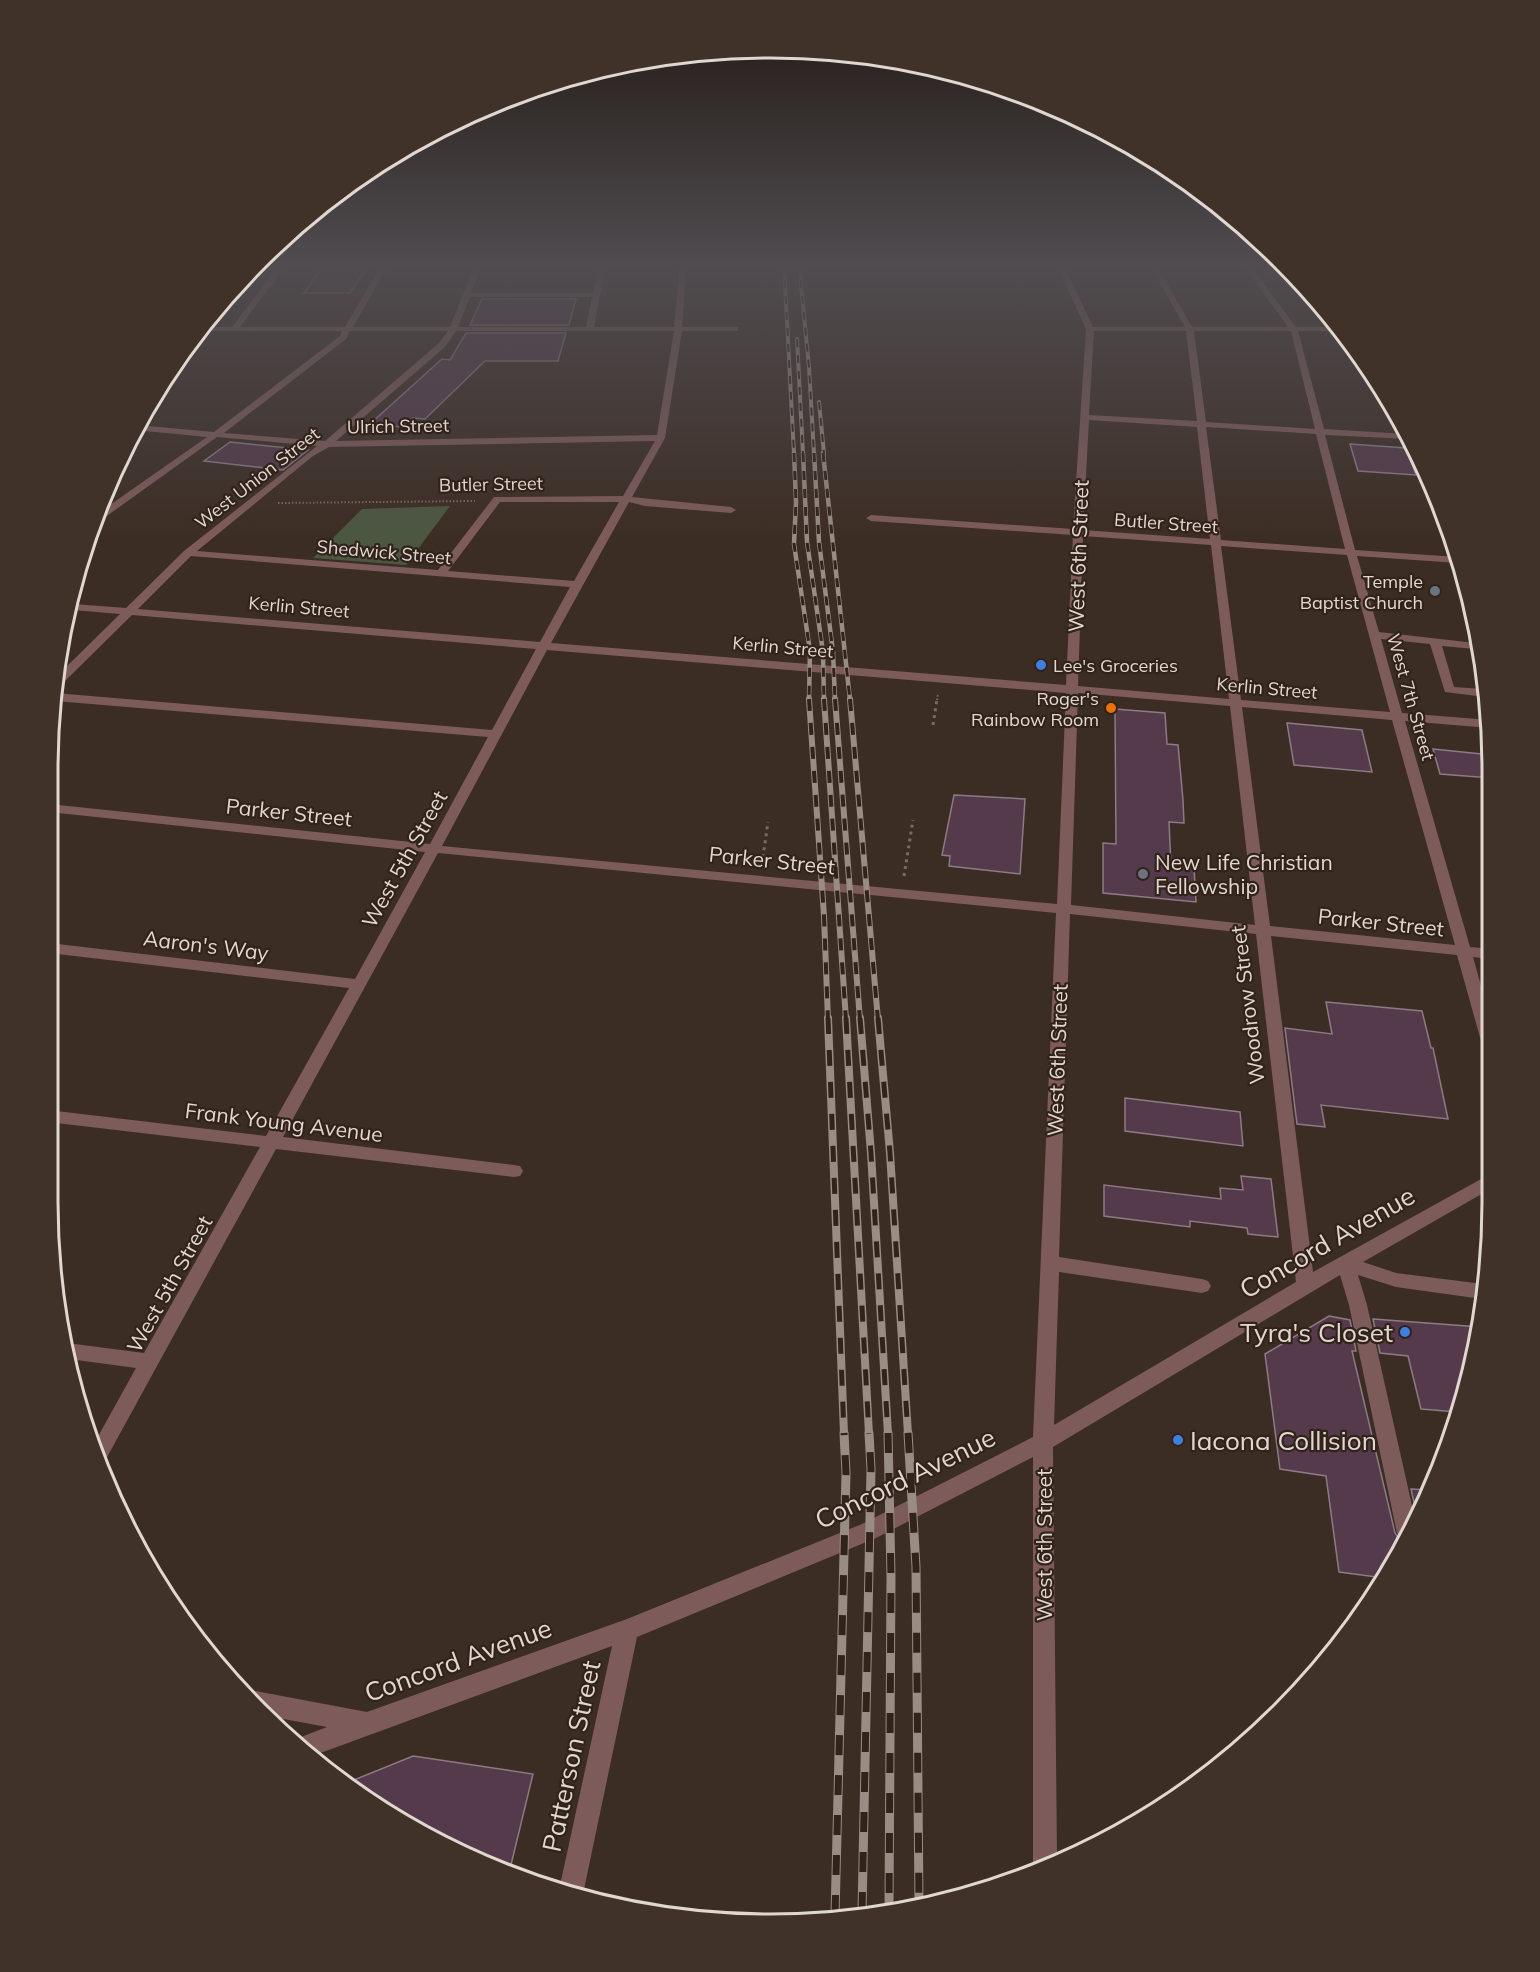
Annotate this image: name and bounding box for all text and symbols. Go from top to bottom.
street label: Ulrich Street [347,414,449,438]
street label: West Union Street [190,422,324,534]
street label: Butler Street [439,472,543,496]
street label: West 6th Street [1062,479,1094,633]
street label: Butler Street [1113,508,1219,538]
street label: Shedwick Street [316,535,452,569]
place label: Temple Baptist Church [1300,570,1423,614]
marker: Temple Baptist Church [1428,584,1442,598]
street label: Kerlin Street [248,591,350,623]
street label: Kerlin Street [732,631,834,663]
street label: West 7th Street [1382,631,1440,763]
place label: Lee's Groceries [1053,654,1178,677]
marker: Lee's Groceries [1034,658,1048,672]
street label: Kerlin Street [1216,672,1318,704]
place label: Roger's Rainbow Room [971,687,1099,731]
marker: Roger's Rainbow Room [1104,701,1118,715]
street label: West 5th Street [356,786,452,932]
street label: Parker Street [225,792,353,832]
street label: Parker Street [708,840,836,880]
place label: New Life Christian Fellowship [1155,849,1333,899]
marker: New Life Christian Fellowship [1136,867,1150,881]
street label: Parker Street [1317,902,1445,942]
street label: Aaron's Way [142,924,270,966]
street label: Woodrow Street [1224,924,1270,1086]
street label: West 6th Street [1041,983,1073,1137]
street label: Frank Young Avenue [184,1097,384,1147]
street label: Concord Avenue [1234,1179,1420,1305]
street label: West 5th Street [121,1211,217,1357]
place label: Tyra's Closet [1240,1316,1393,1349]
marker: Tyra's Closet [1398,1325,1412,1339]
street label: Concord Avenue [809,1420,1001,1536]
place label: Iacona Collision [1190,1424,1377,1457]
marker: Iacona Collision [1171,1433,1185,1447]
street label: West 6th Street [1031,1469,1057,1621]
street label: Concord Avenue [360,1611,556,1709]
street label: Patterson Street [535,1657,607,1855]

